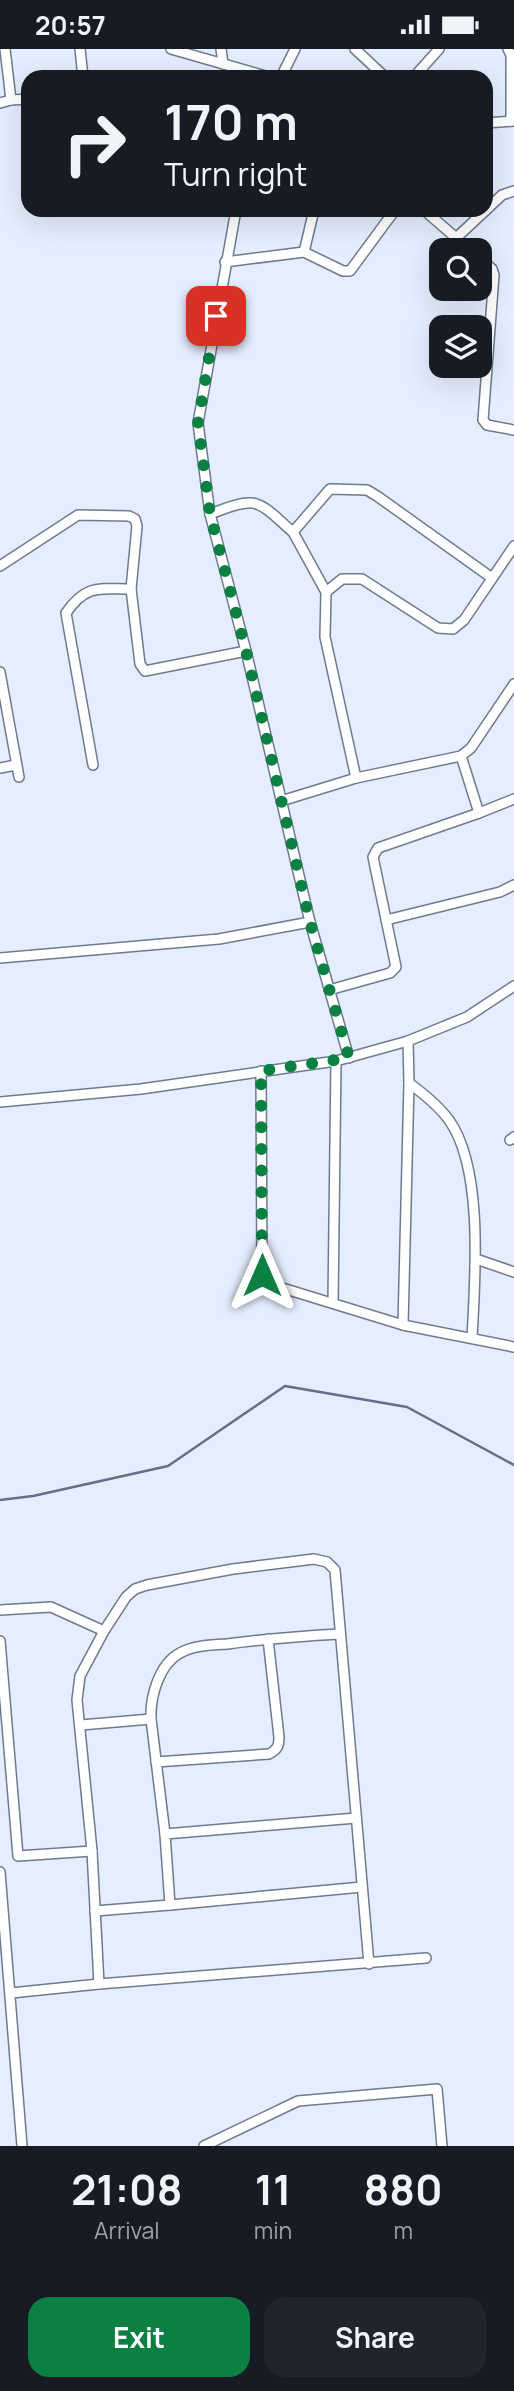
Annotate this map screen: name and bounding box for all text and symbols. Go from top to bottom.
text: 20:57 [35,7,106,43]
text: 170 m [164,88,298,155]
icon: right [49,98,140,189]
text: Turn right [164,152,307,196]
map controls [429,238,492,378]
button: search [429,238,492,301]
pin [186,286,246,346]
icon: arrive [197,297,235,335]
button: layers [429,315,492,378]
position arrow [225,1238,299,1312]
text: 21:08 [71,2160,182,2218]
text: 11 [255,2160,291,2218]
text: 880 [364,2160,443,2218]
text: Arrival [94,2214,160,2246]
text: min [254,2214,292,2246]
text: m [393,2214,413,2246]
button: Exit [28,2297,250,2377]
button: Share [264,2297,486,2377]

